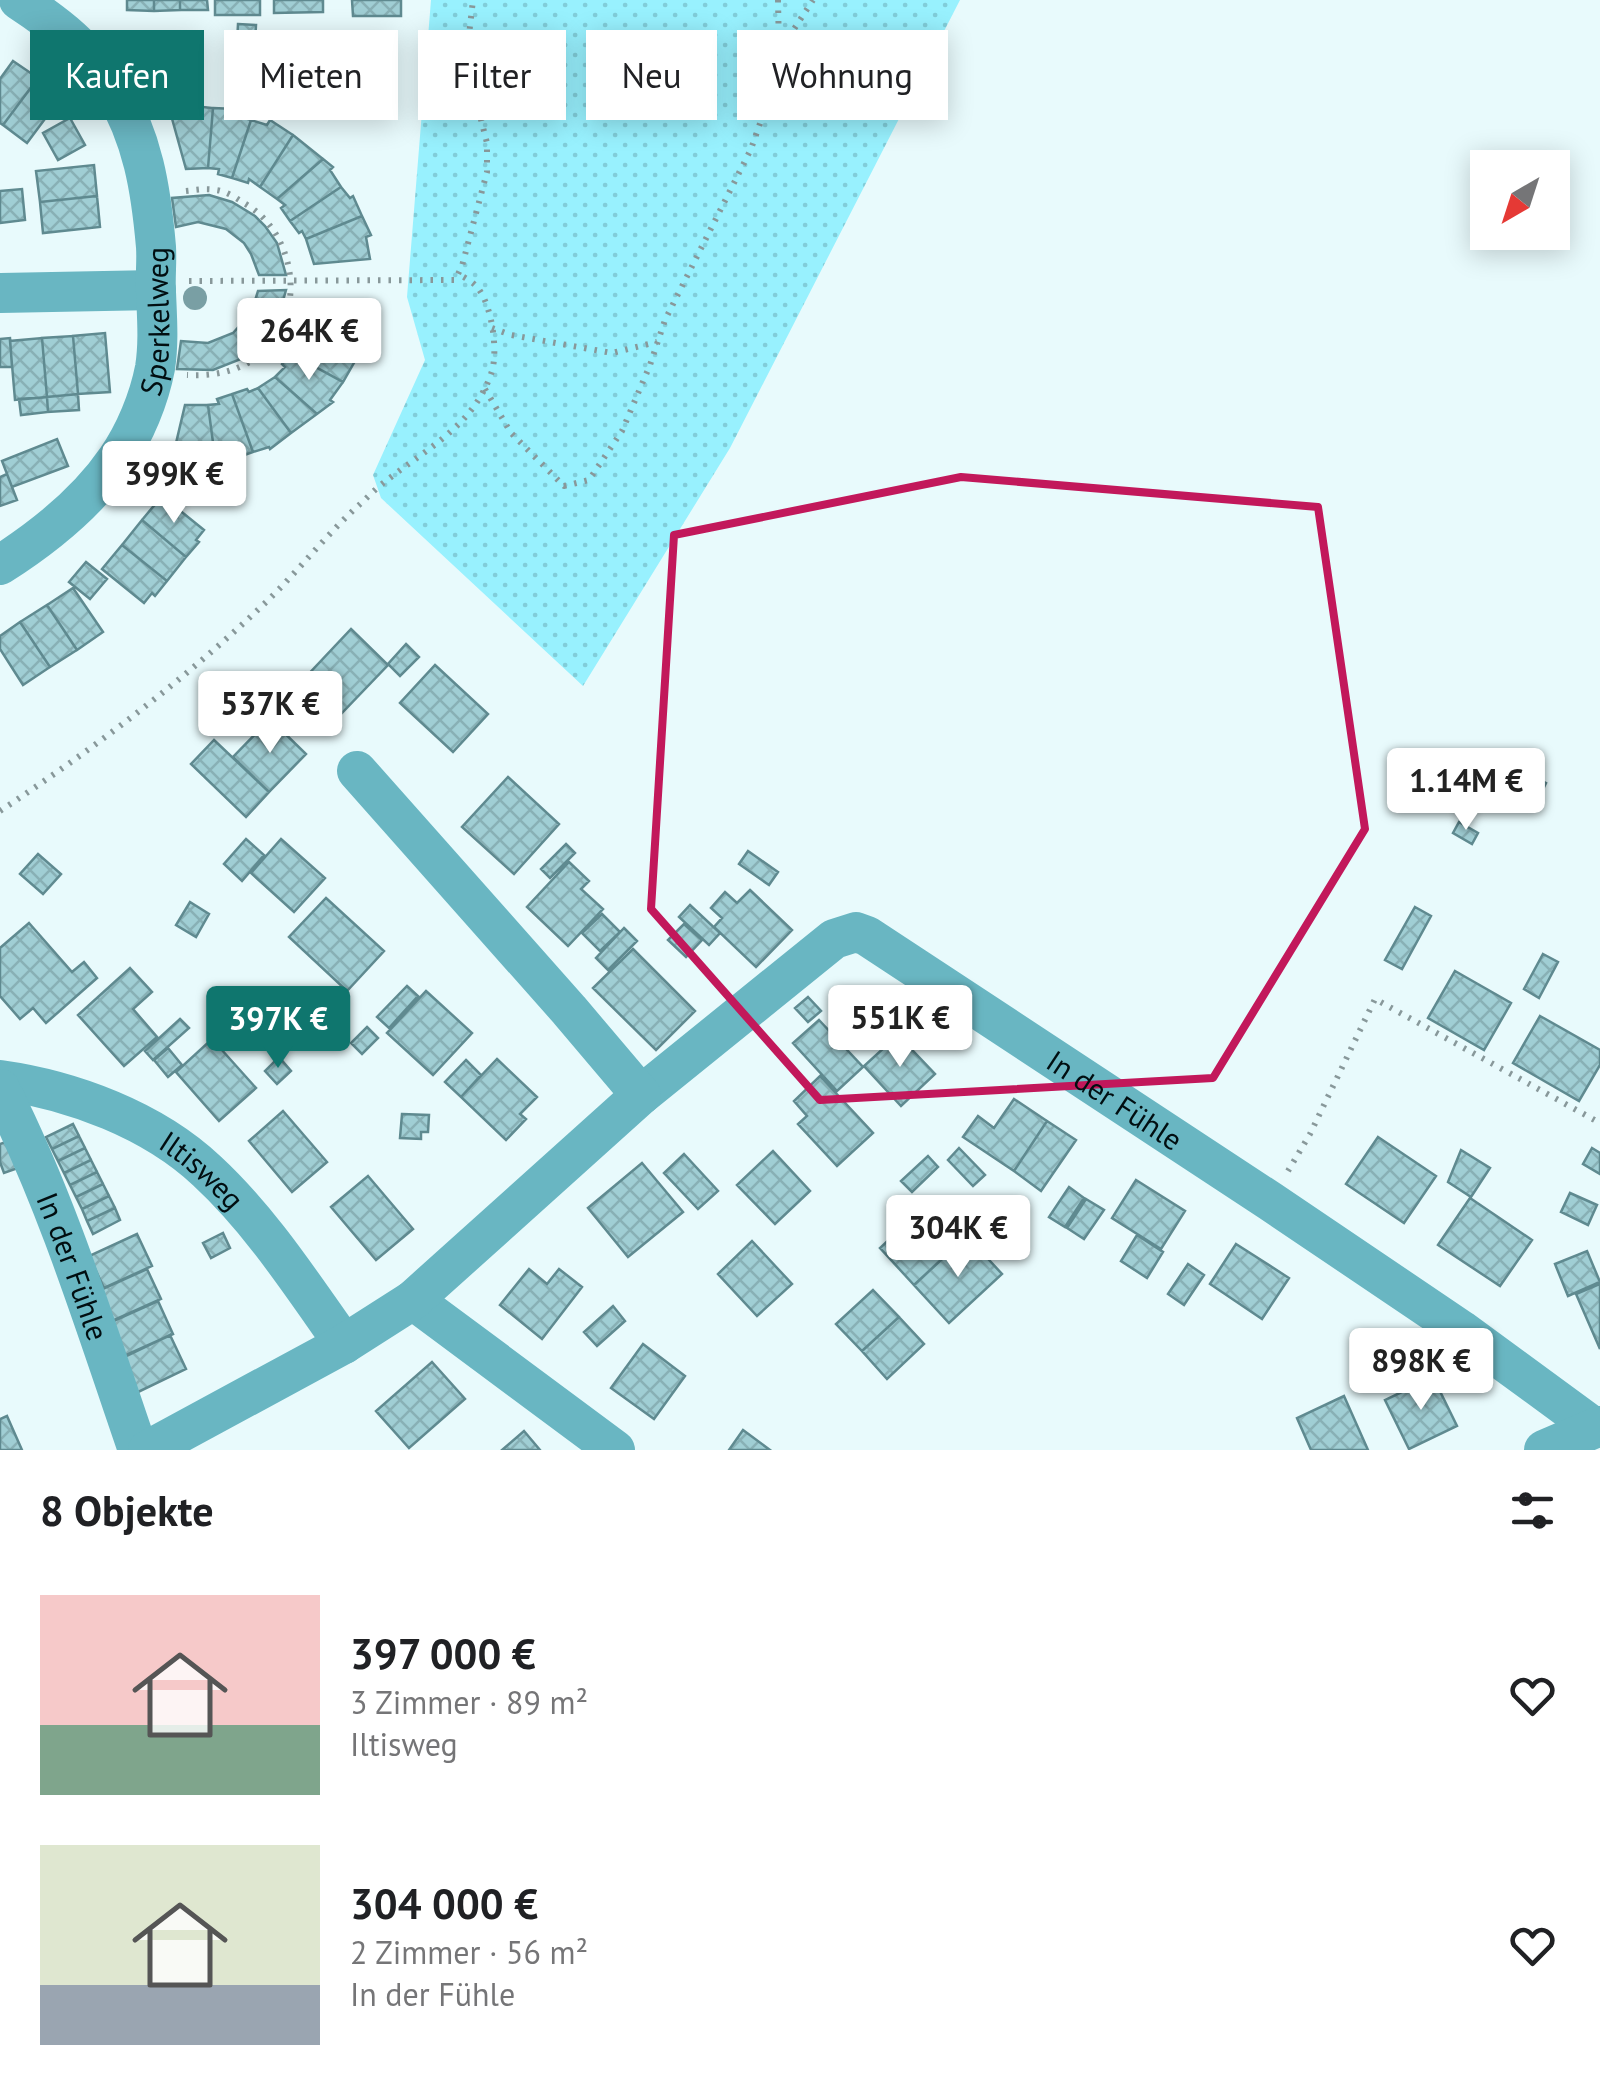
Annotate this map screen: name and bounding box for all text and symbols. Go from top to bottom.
chip: Kaufen [30,30,204,120]
chip: Mieten [224,30,398,120]
chip: Filter [418,30,566,120]
chip: Neu [586,30,717,120]
chip: Wohnung [737,30,948,120]
north arrow [1470,150,1570,250]
map controls [1470,150,1570,250]
street label: Sperkelweg [130,247,177,400]
pin: 264K € [228,298,390,383]
text: 264K € [259,309,359,351]
pin: 399K € [93,441,255,526]
text: 399K € [124,452,224,494]
pin: 537K € [189,671,351,756]
text: 537K € [220,682,320,724]
pin: 1.14M € [1374,748,1558,833]
text: 1.14M € [1409,759,1523,801]
pin: 551K € [819,985,981,1070]
pin: 397K € [197,986,359,1071]
text: 551K € [850,996,950,1038]
text: 397K € [228,997,328,1039]
street label: In der Fühle [1040,1040,1191,1158]
street label: Iltisweg [153,1121,254,1217]
street label: In der Fühle [29,1186,119,1345]
pin: 304K € [877,1195,1039,1280]
text: 304K € [908,1206,1008,1248]
pin: 898K € [1340,1328,1502,1413]
text: 898K € [1371,1339,1471,1381]
text: 8 Objekte [40,1483,214,1538]
icon: filters [1505,1483,1560,1538]
text: 397 000 € [350,1626,536,1681]
icon: home [120,1635,240,1755]
icon: heart [1505,1668,1560,1723]
text: 3 Zimmer · 89 m² [350,1681,588,1723]
text: Iltisweg [350,1723,458,1765]
text: 304 000 € [350,1876,538,1931]
icon: home [120,1885,240,2005]
icon: heart [1505,1918,1560,1973]
text: 2 Zimmer · 56 m² [350,1931,588,1973]
text: In der Fühle [350,1973,515,2015]

